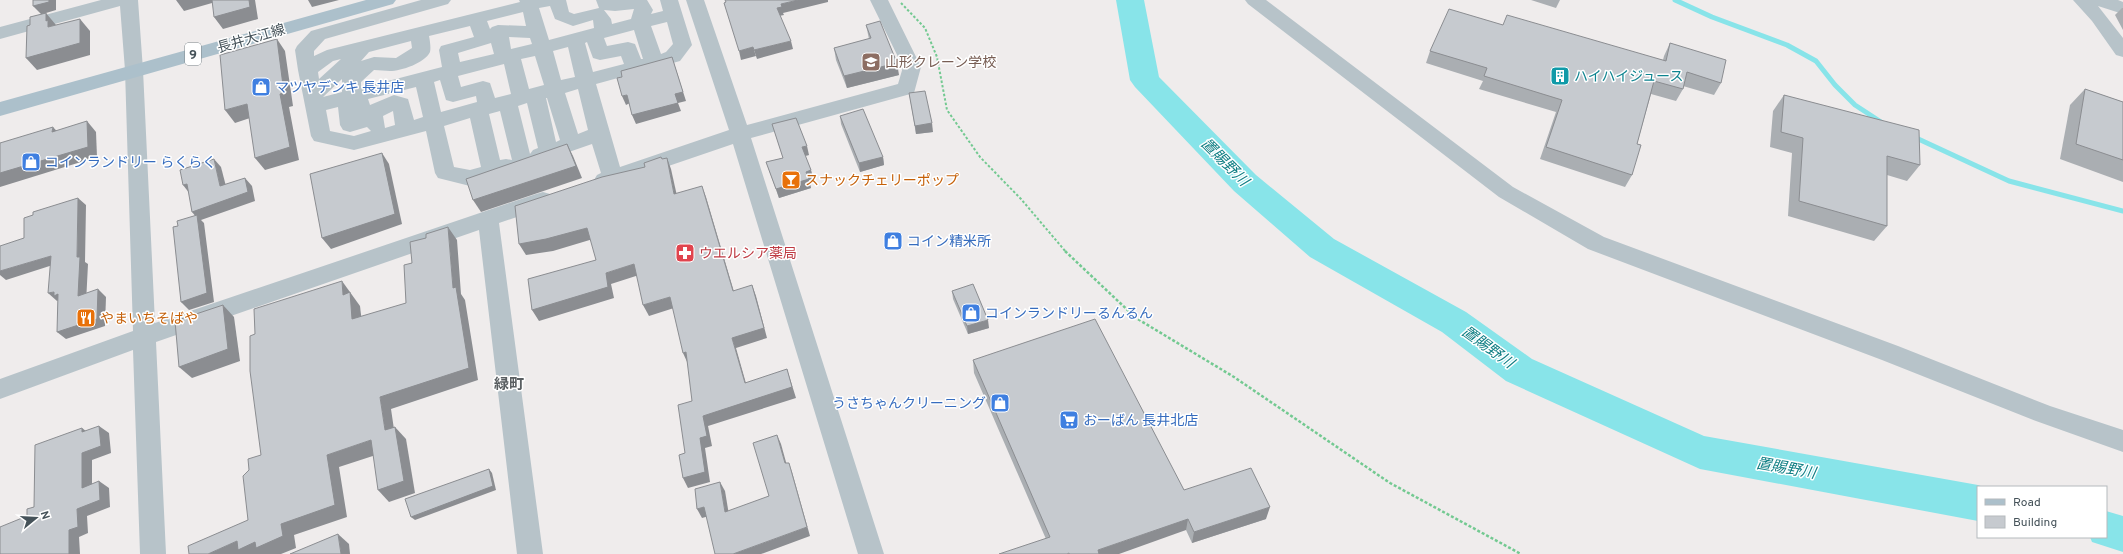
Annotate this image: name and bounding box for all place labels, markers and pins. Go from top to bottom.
school or university icon: 山形クレーン学校 [860,51,882,73]
place label: 山形クレーン学校 [885,55,996,72]
building icon: ハイハイジュース [1549,65,1571,87]
place label: ハイハイジュース [1574,69,1683,86]
shop icon: マツヤデンキ 長井店 [250,76,272,98]
place label: マツヤデンキ 長井店 [275,79,404,97]
shop icon: コインランドリー らくらく [20,151,42,173]
place label: コインランドリー らくらく [45,155,216,172]
bar icon: スナックチェリーポップ [780,169,802,191]
place label: スナックチェリーポップ [805,173,959,190]
shop icon: コイン精米所 [882,230,904,252]
place label: コイン精米所 [907,233,991,251]
pharmacy icon: ウエルシア薬局 [674,242,696,264]
place label: ウエルシア薬局 [699,246,797,263]
shop icon: コインランドリーるんるん [960,302,982,324]
place label: コインランドリーるんるん [985,306,1153,323]
restaurant icon: やまいちそばや [75,307,97,329]
place label: やまいちそばや [100,311,198,328]
shop icon: うさちゃんクリーニング [989,392,1011,414]
place label: うさちゃんクリーニング [832,396,986,413]
supermarket icon: おーばん 長井北店 [1058,409,1080,431]
place label: おーばん 長井北店 [1083,412,1198,430]

